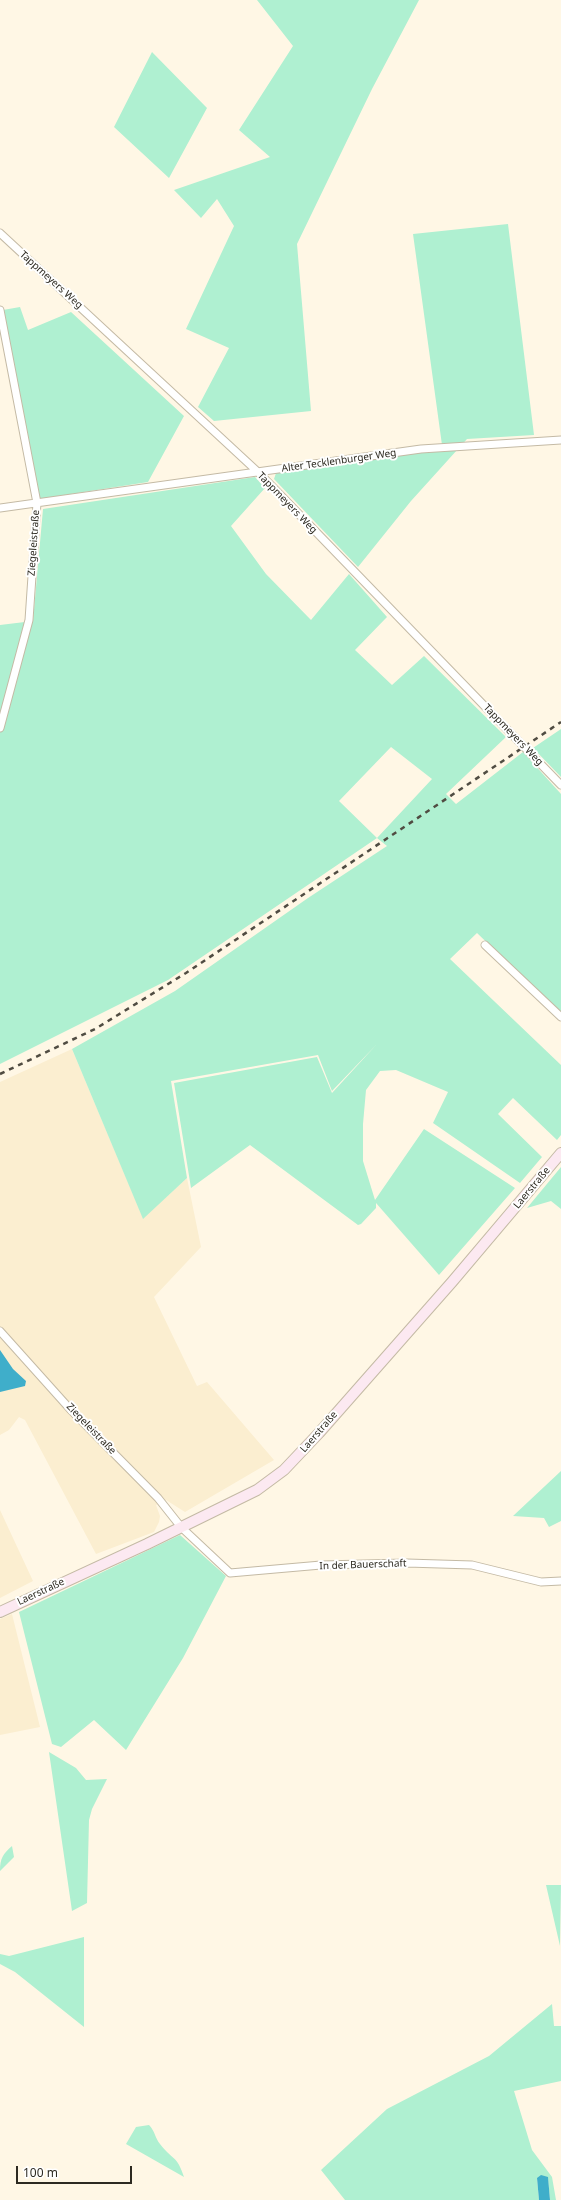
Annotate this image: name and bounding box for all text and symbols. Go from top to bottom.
street label: Tappmeyers Weg [17,249,85,311]
street label: Alter Tecklenburger Weg [281,447,397,475]
street label: Tappmeyers Weg [255,470,319,536]
street label: Ziegeleistraße [26,509,42,577]
street label: Tappmeyers Weg [481,702,545,768]
street label: Laerstraße [511,1165,553,1211]
street label: Ziegeleistraße [64,1401,118,1457]
street label: Laerstraße [298,1409,340,1455]
street label: In der Bauerschaft [319,1557,407,1573]
street label: Laerstraße [16,1576,66,1608]
scale bar [18,2158,134,2184]
text: 100 m [23,2164,58,2181]

